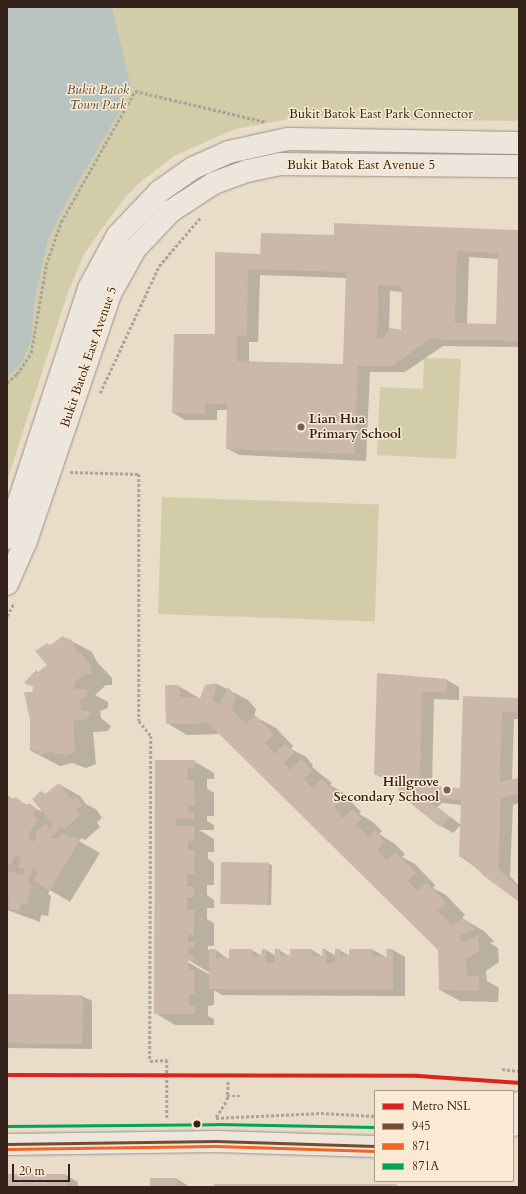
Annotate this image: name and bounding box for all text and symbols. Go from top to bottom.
park label: Bukit Batok Town Park [67,83,129,114]
street label: Bukit Batok East Park Connector [289,106,473,122]
street label: Bukit Batok East Avenue 5 [287,157,435,173]
street label: Bukit Batok East Avenue 5 [58,284,120,430]
place label: Lian Hua Primary School [309,412,401,443]
marker: Lian Hua Primary School [296,422,306,432]
place label: Hillgrove Secondary School [334,775,439,806]
marker: Hillgrove Secondary School [442,785,452,795]
legend [374,1090,514,1182]
text: Metro NSL [412,1098,470,1114]
text: 945 [412,1118,430,1134]
unlabelled marker [192,1119,202,1129]
text: 871 [412,1138,430,1154]
scale bar [14,1156,72,1182]
text: 871A [412,1158,439,1174]
text: 20 m [19,1163,45,1179]

